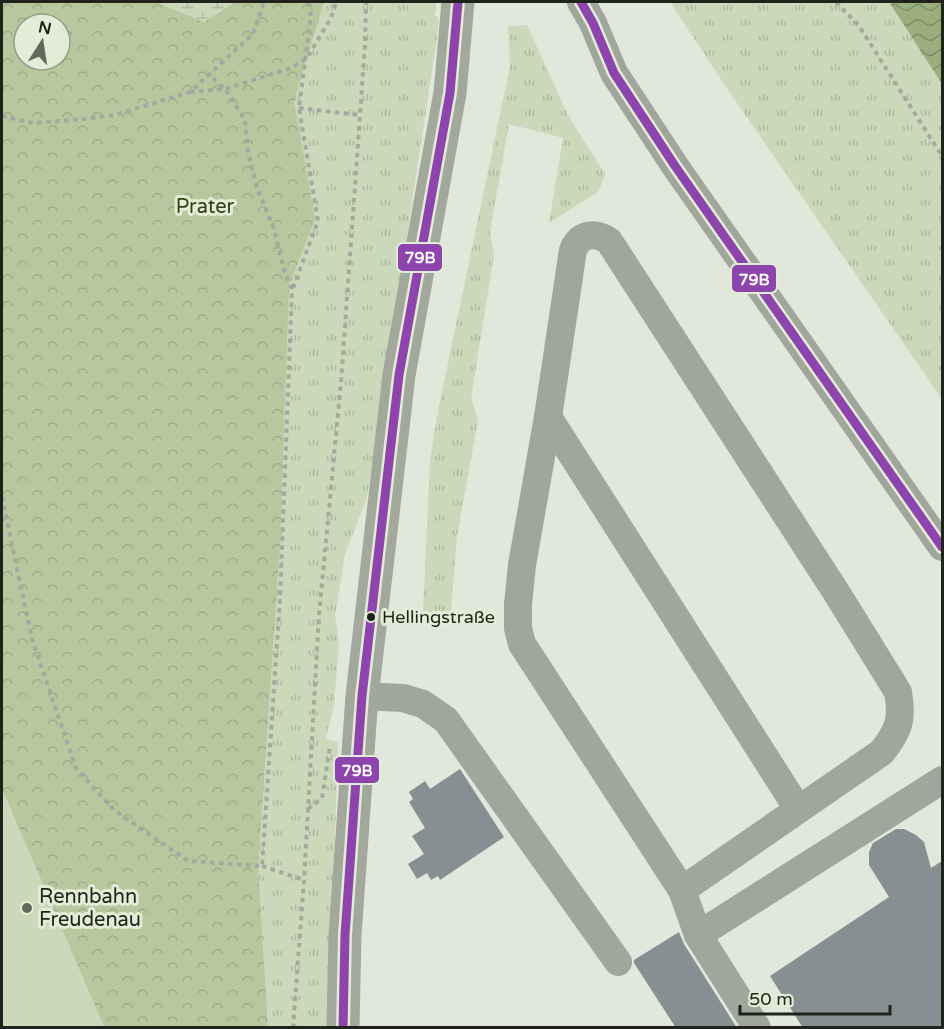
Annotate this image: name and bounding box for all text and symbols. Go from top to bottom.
north arrow [12,12,72,72]
text: N [37,17,53,39]
park label: Prater [176,195,235,219]
line badge: 79B [397,243,443,272]
text: 79B [404,248,436,268]
line badge: 79B [731,264,777,293]
text: 79B [738,270,770,290]
place label: Hellingstraße [382,606,495,628]
marker: Hellingstraße [365,611,377,623]
line badge: 79B [334,756,380,784]
text: 79B [341,761,373,781]
place label: Rennbahn Freudenau [39,885,141,932]
marker: Rennbahn Freudenau [20,901,34,915]
scale bar [740,978,890,1016]
text: 50 m [749,988,793,1010]

